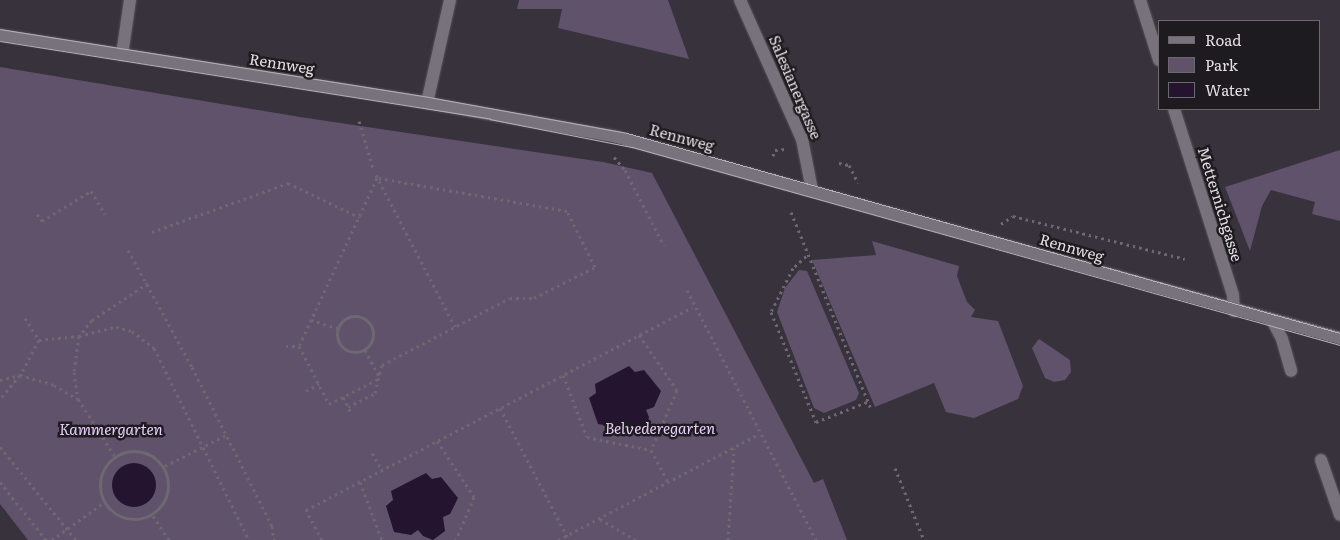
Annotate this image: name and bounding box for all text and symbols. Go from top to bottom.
legend [1158,20,1320,110]
text: Road [1205,28,1241,51]
street label: Salesianergasse [766,32,826,142]
street label: Rennweg [248,49,316,77]
text: Park [1205,53,1238,76]
text: Water [1205,78,1250,101]
street label: Rennweg [648,120,716,154]
street label: Metternichgasse [1195,145,1247,263]
street label: Rennweg [1038,229,1106,265]
park label: Belvederegarten [605,419,715,437]
park label: Kammergarten [59,420,163,438]

